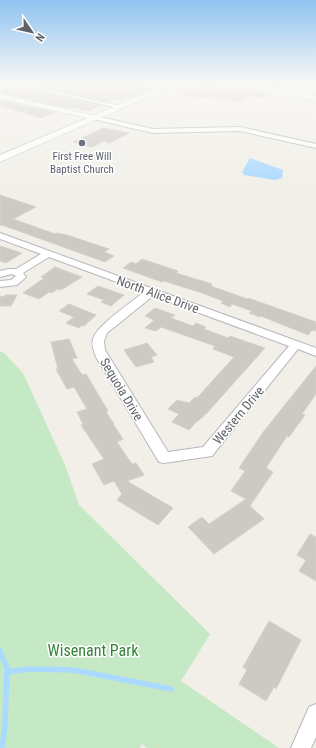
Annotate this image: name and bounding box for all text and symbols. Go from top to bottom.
north arrow [12,12,52,52]
text: N [32,31,47,44]
marker: First Free Will Baptist Church [77,138,87,148]
place label: First Free Will Baptist Church [50,150,114,176]
street label: North Alice Drive [115,273,201,316]
street label: Sequoia Drive [97,355,146,423]
street label: Western Drive [210,383,267,447]
park label: Wisenant Park [48,641,139,660]

